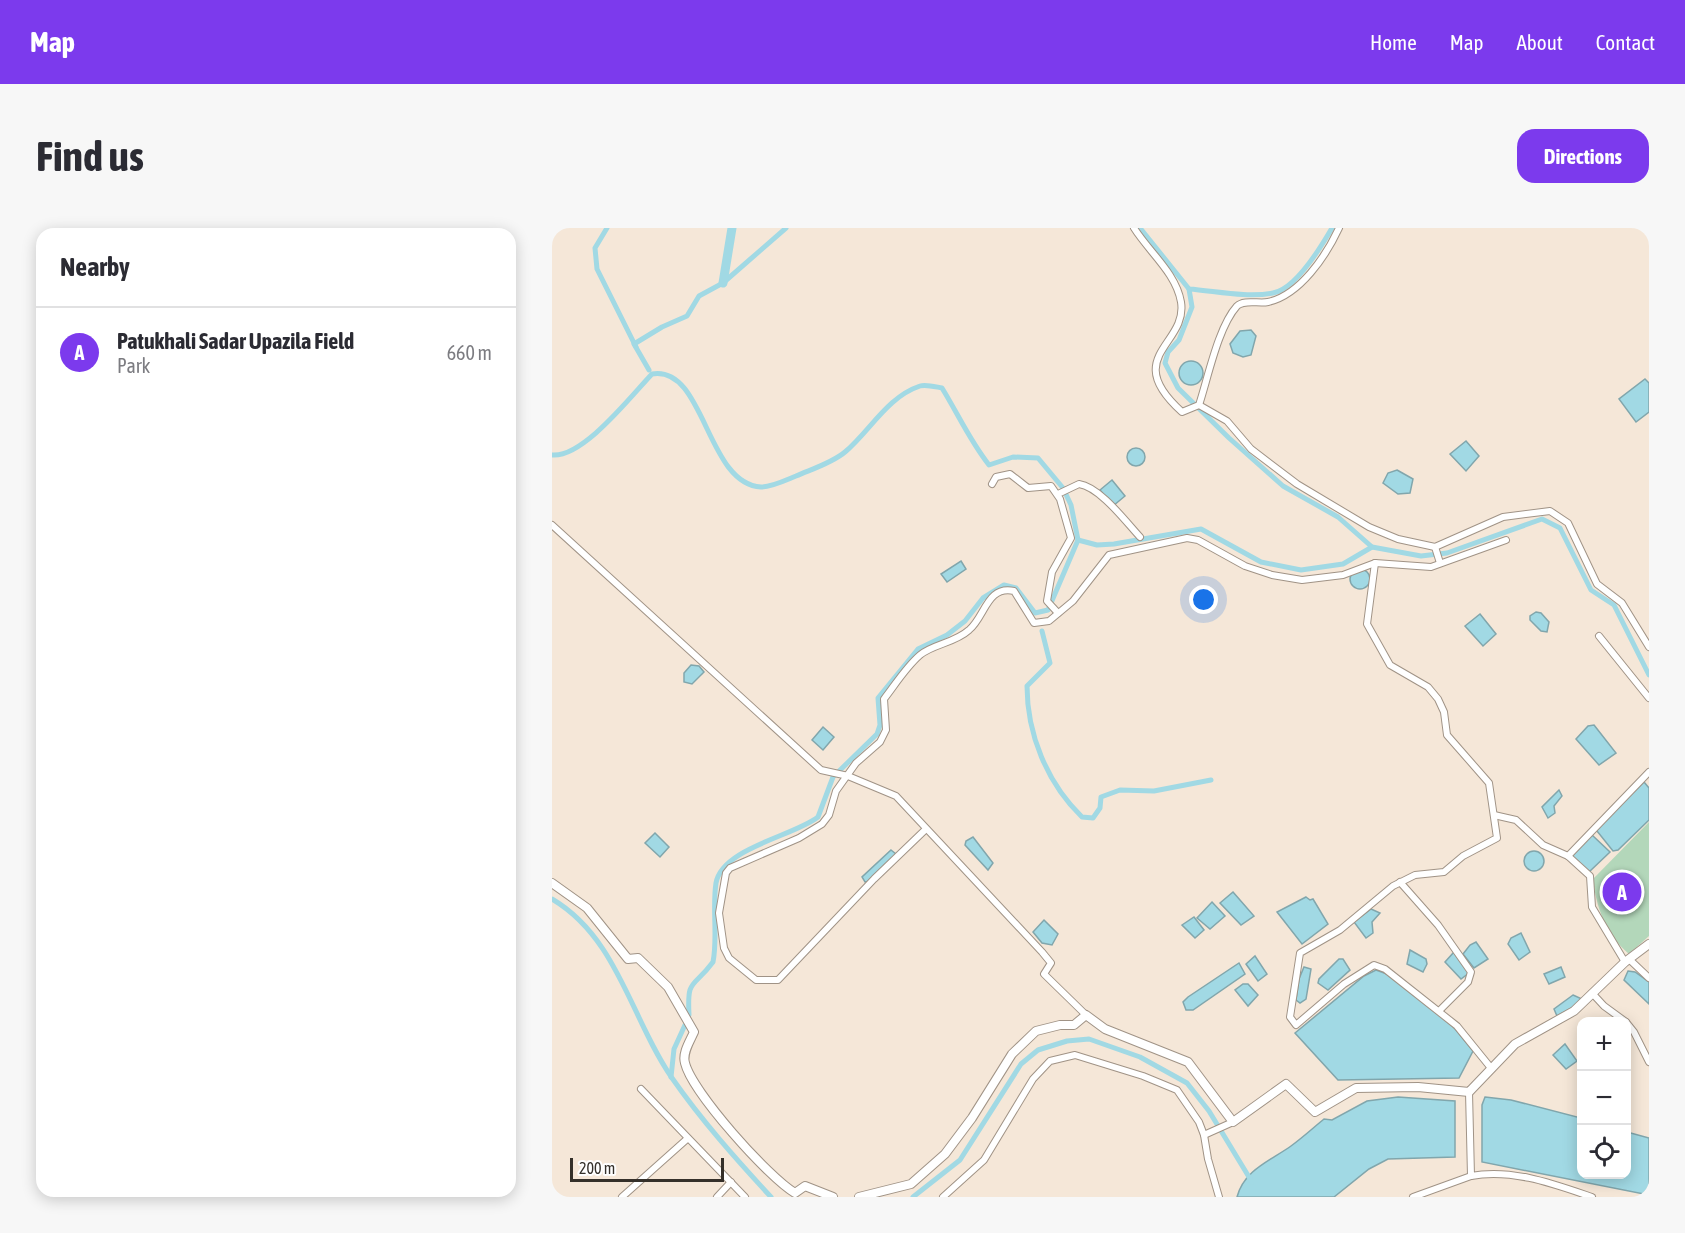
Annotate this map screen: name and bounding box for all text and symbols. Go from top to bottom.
text: Map [30,26,75,58]
text: Home [1370,30,1417,54]
text: Map [1450,30,1484,54]
text: About [1517,30,1563,54]
text: Contact [1596,30,1655,54]
button: Directions [1517,129,1649,183]
text: Find us [36,132,144,180]
text: Nearby [60,252,130,282]
text: Patukhali Sadar Upazila Field [117,328,354,354]
text: A [75,341,84,364]
text: 660 m [447,341,492,364]
text: Park [117,354,150,377]
your location [1189,585,1218,614]
pin: A [1602,870,1642,914]
map controls [1577,1017,1631,1179]
button: + [1577,1017,1631,1071]
button: − [1577,1071,1631,1125]
button: locate [1577,1125,1631,1179]
scale bar [570,1155,724,1182]
text: 200 m [579,1159,615,1177]

